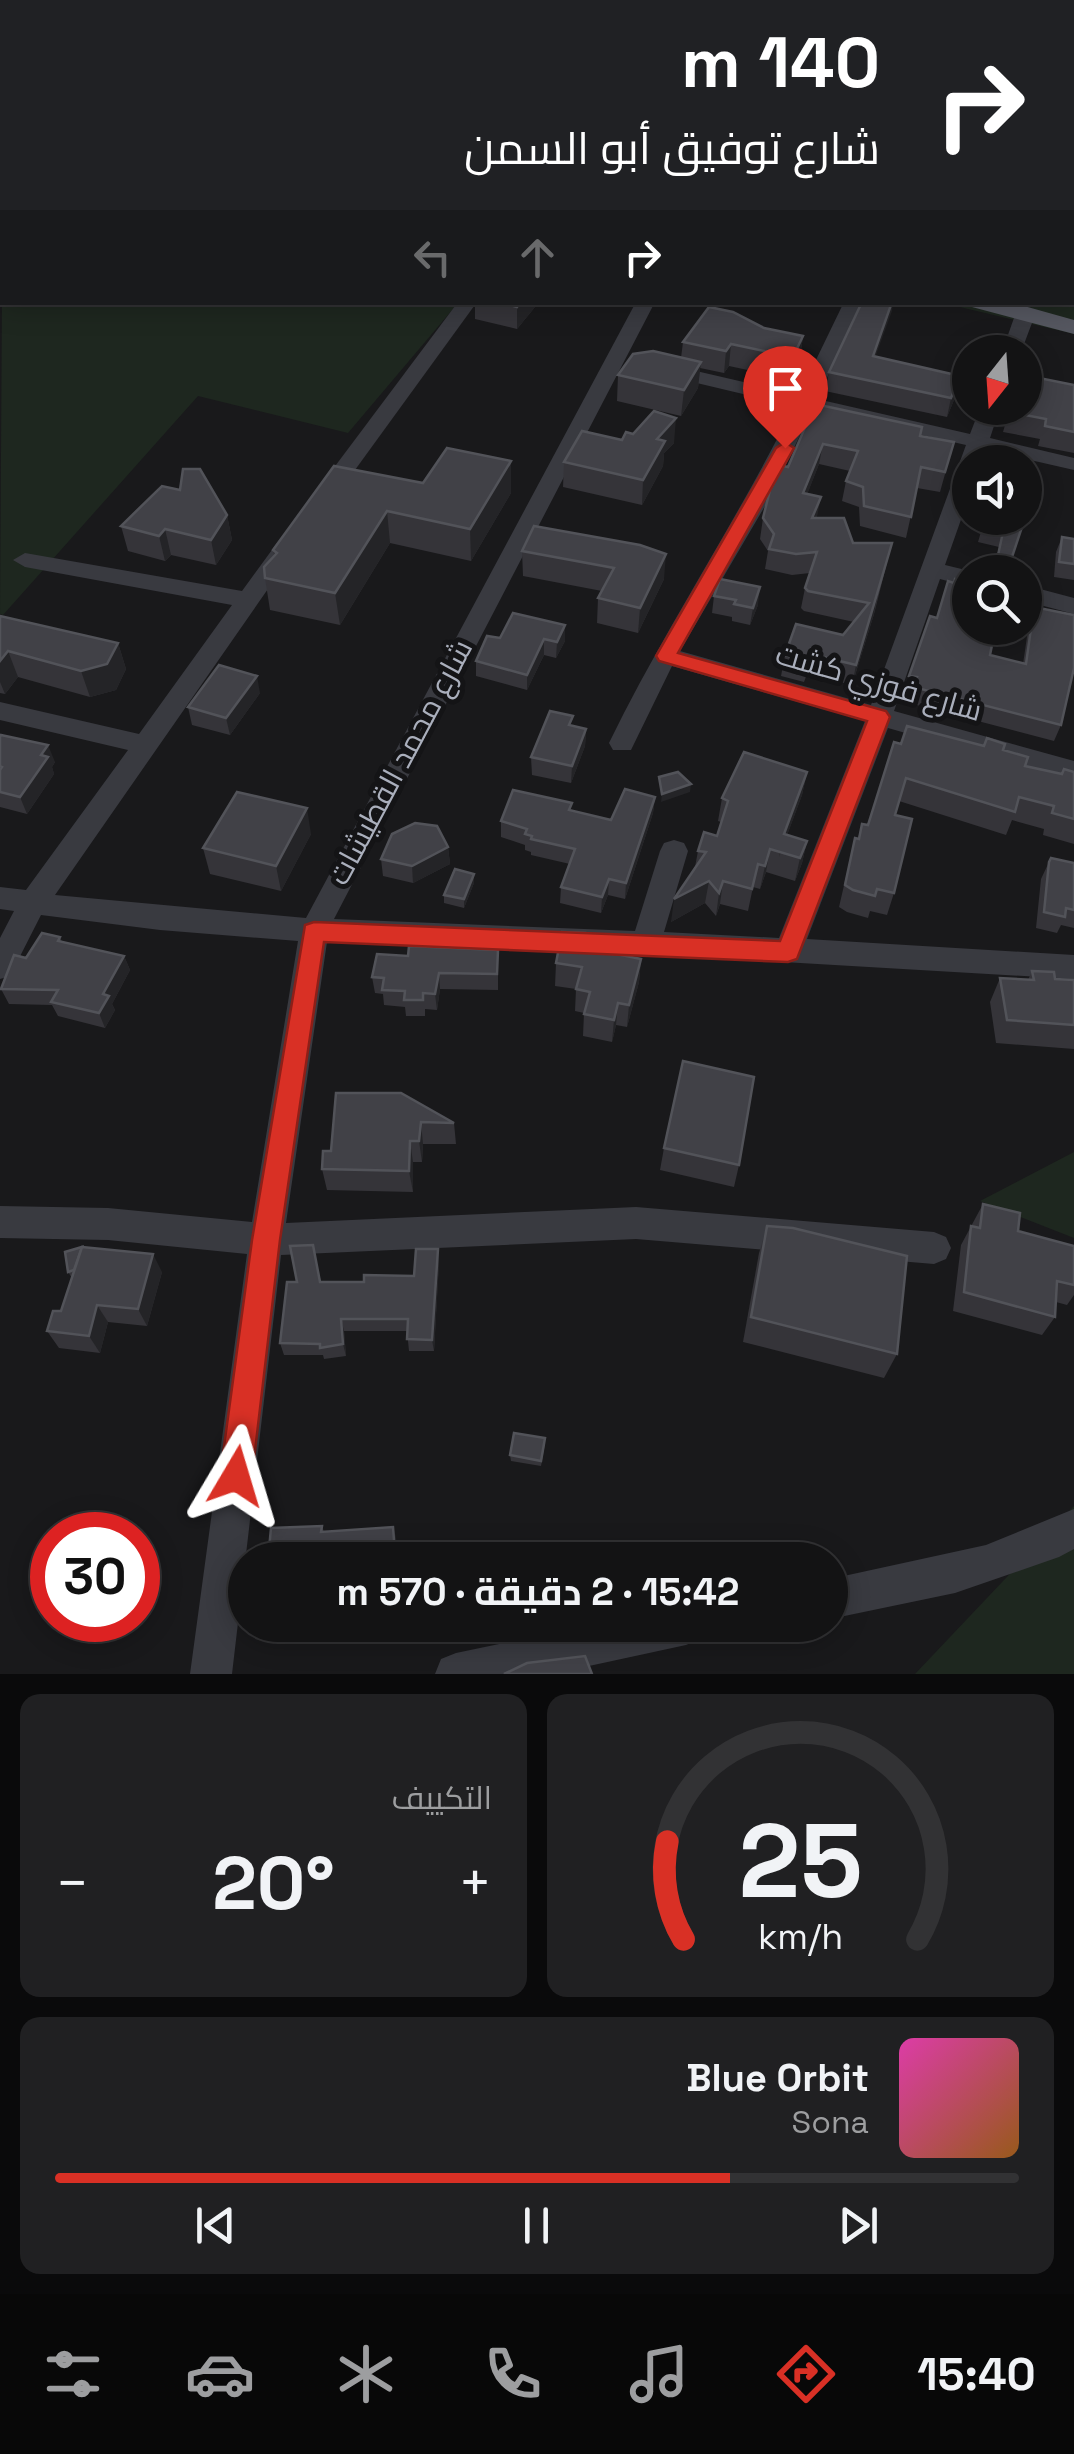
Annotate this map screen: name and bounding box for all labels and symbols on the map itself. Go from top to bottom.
north arrow [952,335,1042,425]
pin [743,346,828,449]
street label: شارع محمد القطيشات [319,633,482,892]
street label: شارع فوزي كشت [770,634,987,734]
position arrow [184,1424,288,1528]
speed limit sign: 30 [30,1512,160,1642]

